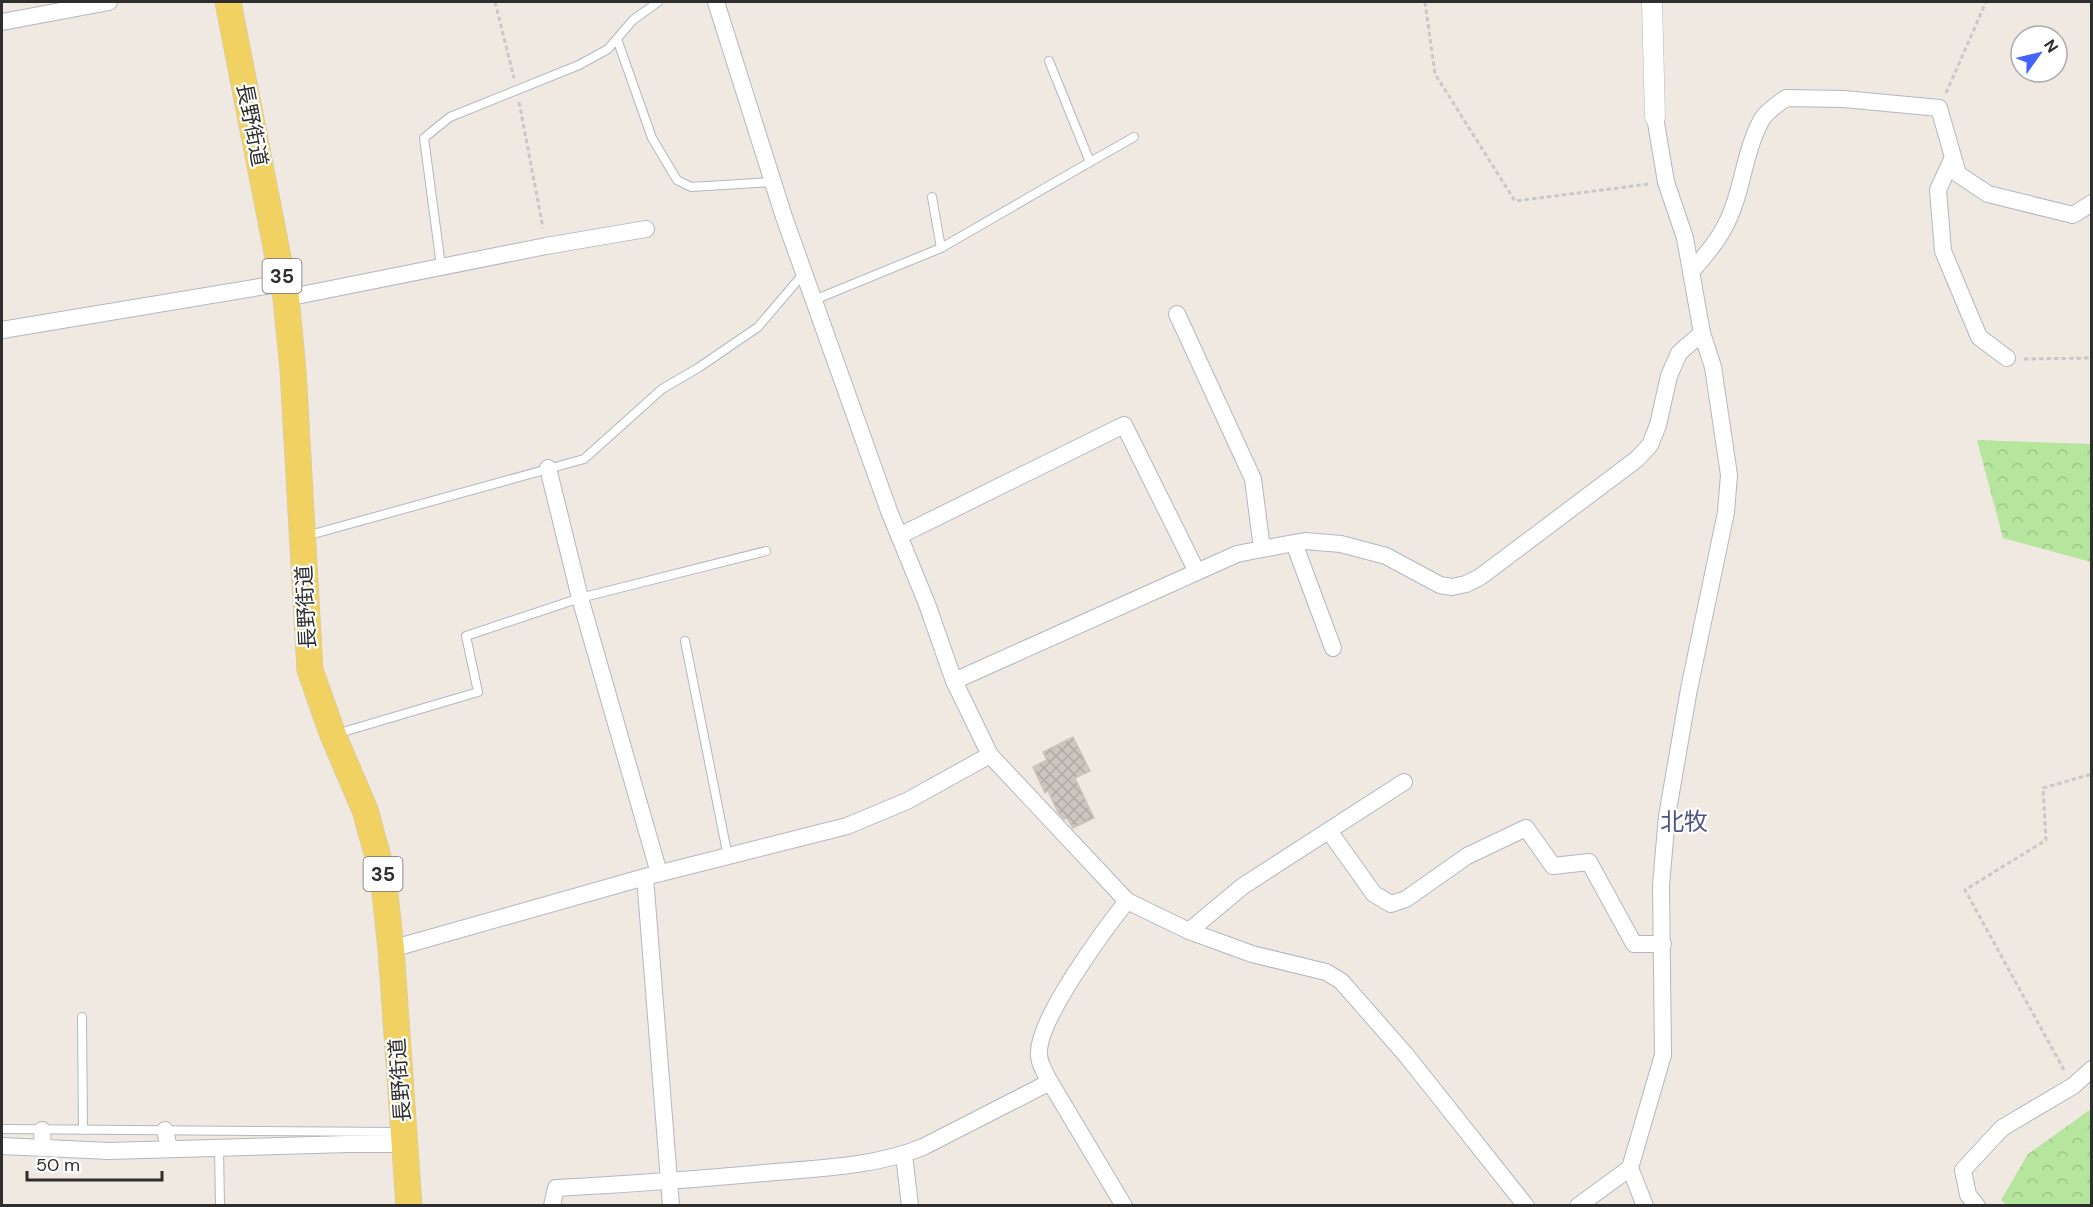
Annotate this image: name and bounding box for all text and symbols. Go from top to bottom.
north arrow [2009,24,2069,84]
text: N [2039,35,2063,57]
street label: 長野街道 [230,81,274,169]
road number: 35 [262,259,302,293]
street label: 長野街道 [290,564,322,650]
district label: 北牧 [1660,806,1708,837]
road number: 35 [364,857,403,891]
street label: 長野街道 [383,1037,417,1123]
scale bar [27,1144,162,1182]
text: 50 m [36,1153,80,1177]

